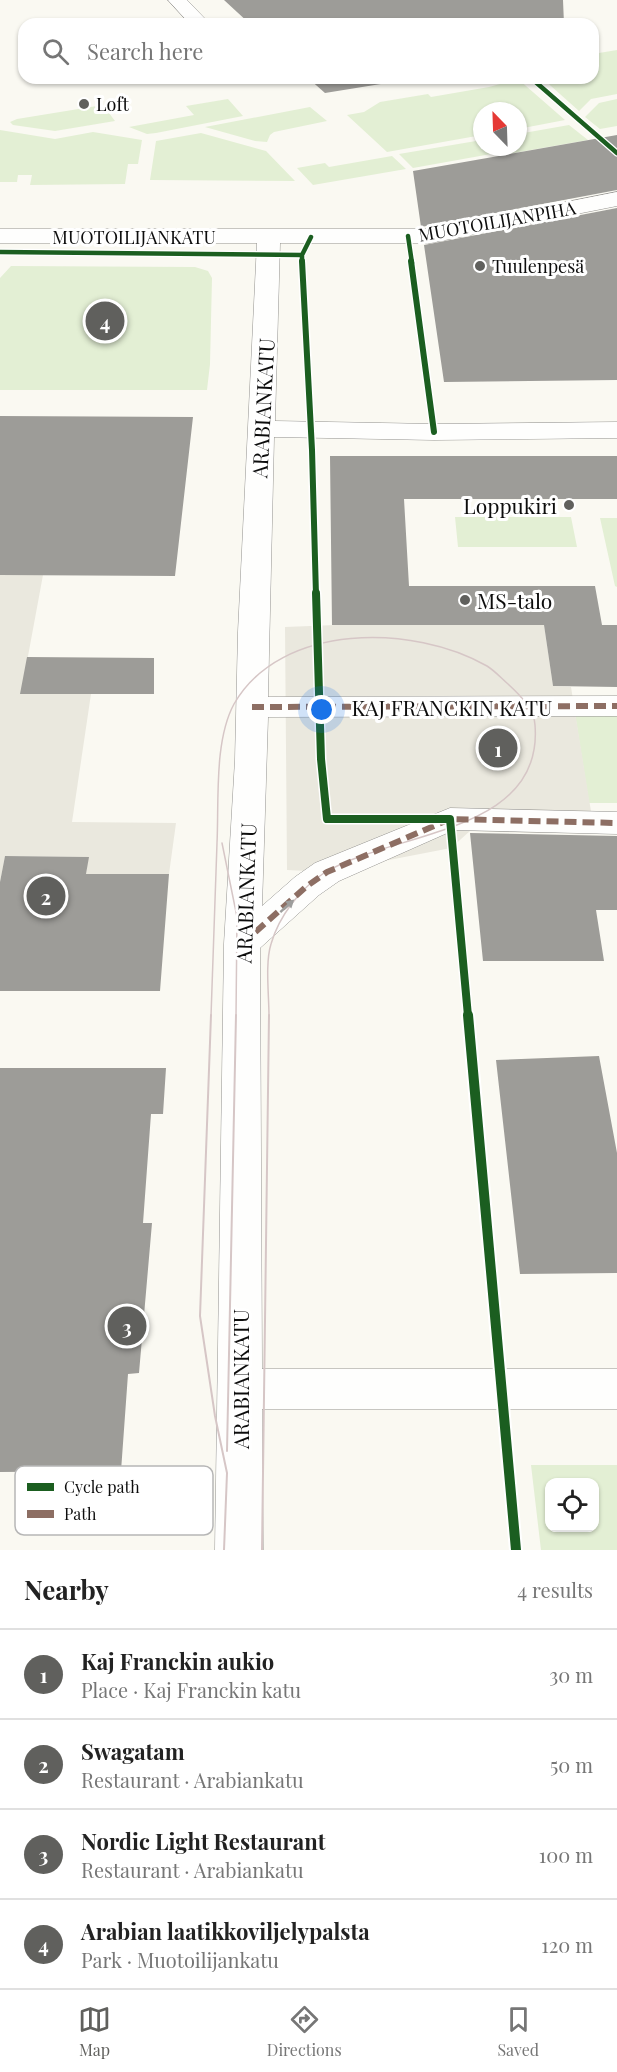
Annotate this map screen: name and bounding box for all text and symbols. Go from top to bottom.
search box [18,18,599,84]
icon: search [39,35,72,68]
text: Search here [87,36,203,66]
place label: Loft [96,92,129,116]
marker: Loft [77,97,91,111]
north arrow [473,102,527,156]
street label: MUOTOILIJANPIHA [416,195,578,247]
street label: MUOTOILIJANKATU [52,225,216,249]
place label: Tuulenpesä [492,254,584,278]
marker: Tuulenpesä [473,259,487,273]
pin: 4 [86,298,124,344]
street label: ARABIANKATU [244,337,280,480]
place label: Loppukiri [463,491,557,519]
marker: Loppukiri [562,498,576,512]
place label: MS-talo [477,586,552,614]
marker: MS-talo [458,593,472,607]
street label: KAJ FRANCKIN KATU [352,693,552,721]
your location [307,695,336,724]
pin: 1 [478,726,518,771]
street label: ARABIANKATU [229,822,261,965]
pin: 2 [26,874,66,918]
one-way arrow [279,900,294,913]
pin: 3 [108,1304,146,1348]
street label: ARABIANKATU [226,1309,254,1450]
legend [15,1466,213,1535]
text: Cycle path [64,1476,140,1497]
map controls [545,1478,599,1532]
button: locate [545,1478,599,1532]
text: Path [64,1503,97,1524]
text: Nearby [24,1572,109,1607]
text: 4 results [517,1576,593,1603]
text: Kaj Franckin aukio [81,1646,274,1676]
text: 1 [40,1661,47,1688]
text: 30 m [549,1661,593,1688]
text: Place · Kaj Franckin katu [81,1676,301,1703]
text: Swagatam [81,1736,185,1766]
text: 2 [38,1751,49,1778]
text: 50 m [550,1751,593,1778]
text: Restaurant · Arabiankatu [81,1766,304,1793]
text: Nordic Light Restaurant [81,1826,325,1856]
text: 3 [39,1841,48,1868]
text: 100 m [539,1841,593,1868]
text: Restaurant · Arabiankatu [81,1856,304,1883]
text: Arabian laatikkoviljelypalsta [81,1916,370,1946]
text: 4 [38,1931,49,1958]
text: 120 m [541,1931,593,1958]
text: Park · Muotoilijankatu [81,1946,279,1973]
tab: Map [78,2003,111,2060]
tab: Directions [267,2003,342,2060]
tab: Saved [497,2003,539,2060]

